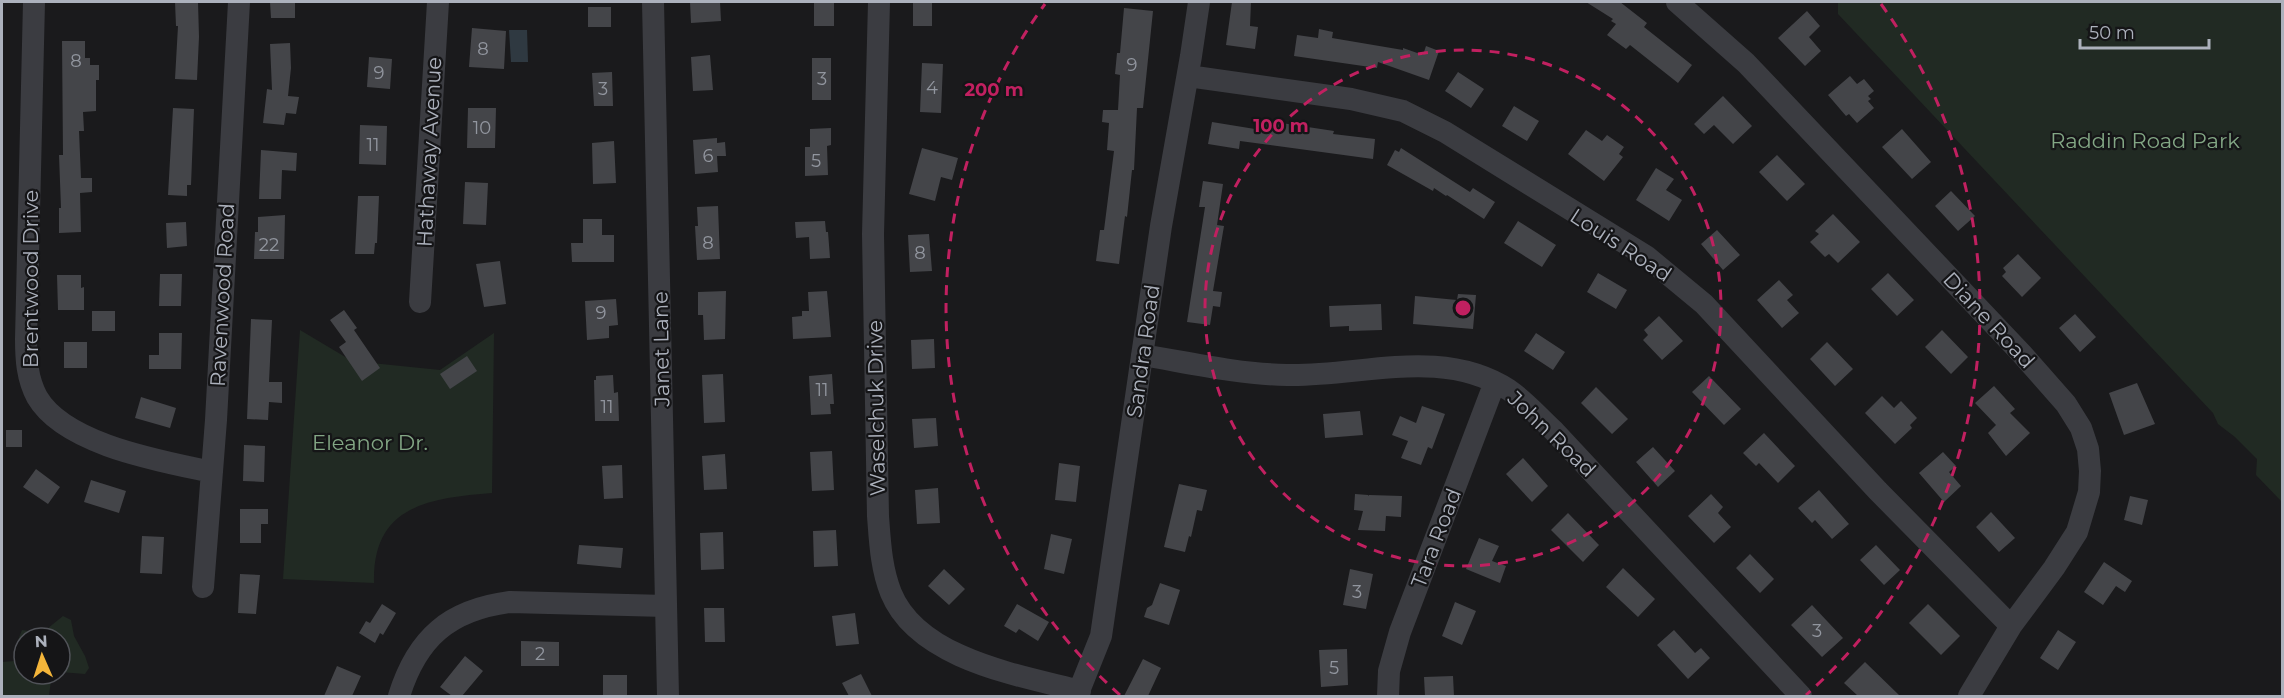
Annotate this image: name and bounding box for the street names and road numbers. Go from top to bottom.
street label: Hathaway Avenue [412,56,446,248]
street label: Brentwood Drive [18,190,43,368]
street label: Ravenwood Road [205,202,239,388]
street label: Louis Road [1566,203,1676,287]
street label: Diane Road [1938,267,2040,373]
street label: Sandra Road [1121,283,1165,419]
street label: Janet Lane [647,291,675,408]
street label: Waselchuk Drive [862,320,890,496]
street label: John Road [1502,385,1601,482]
street label: Tara Road [1406,485,1466,591]

